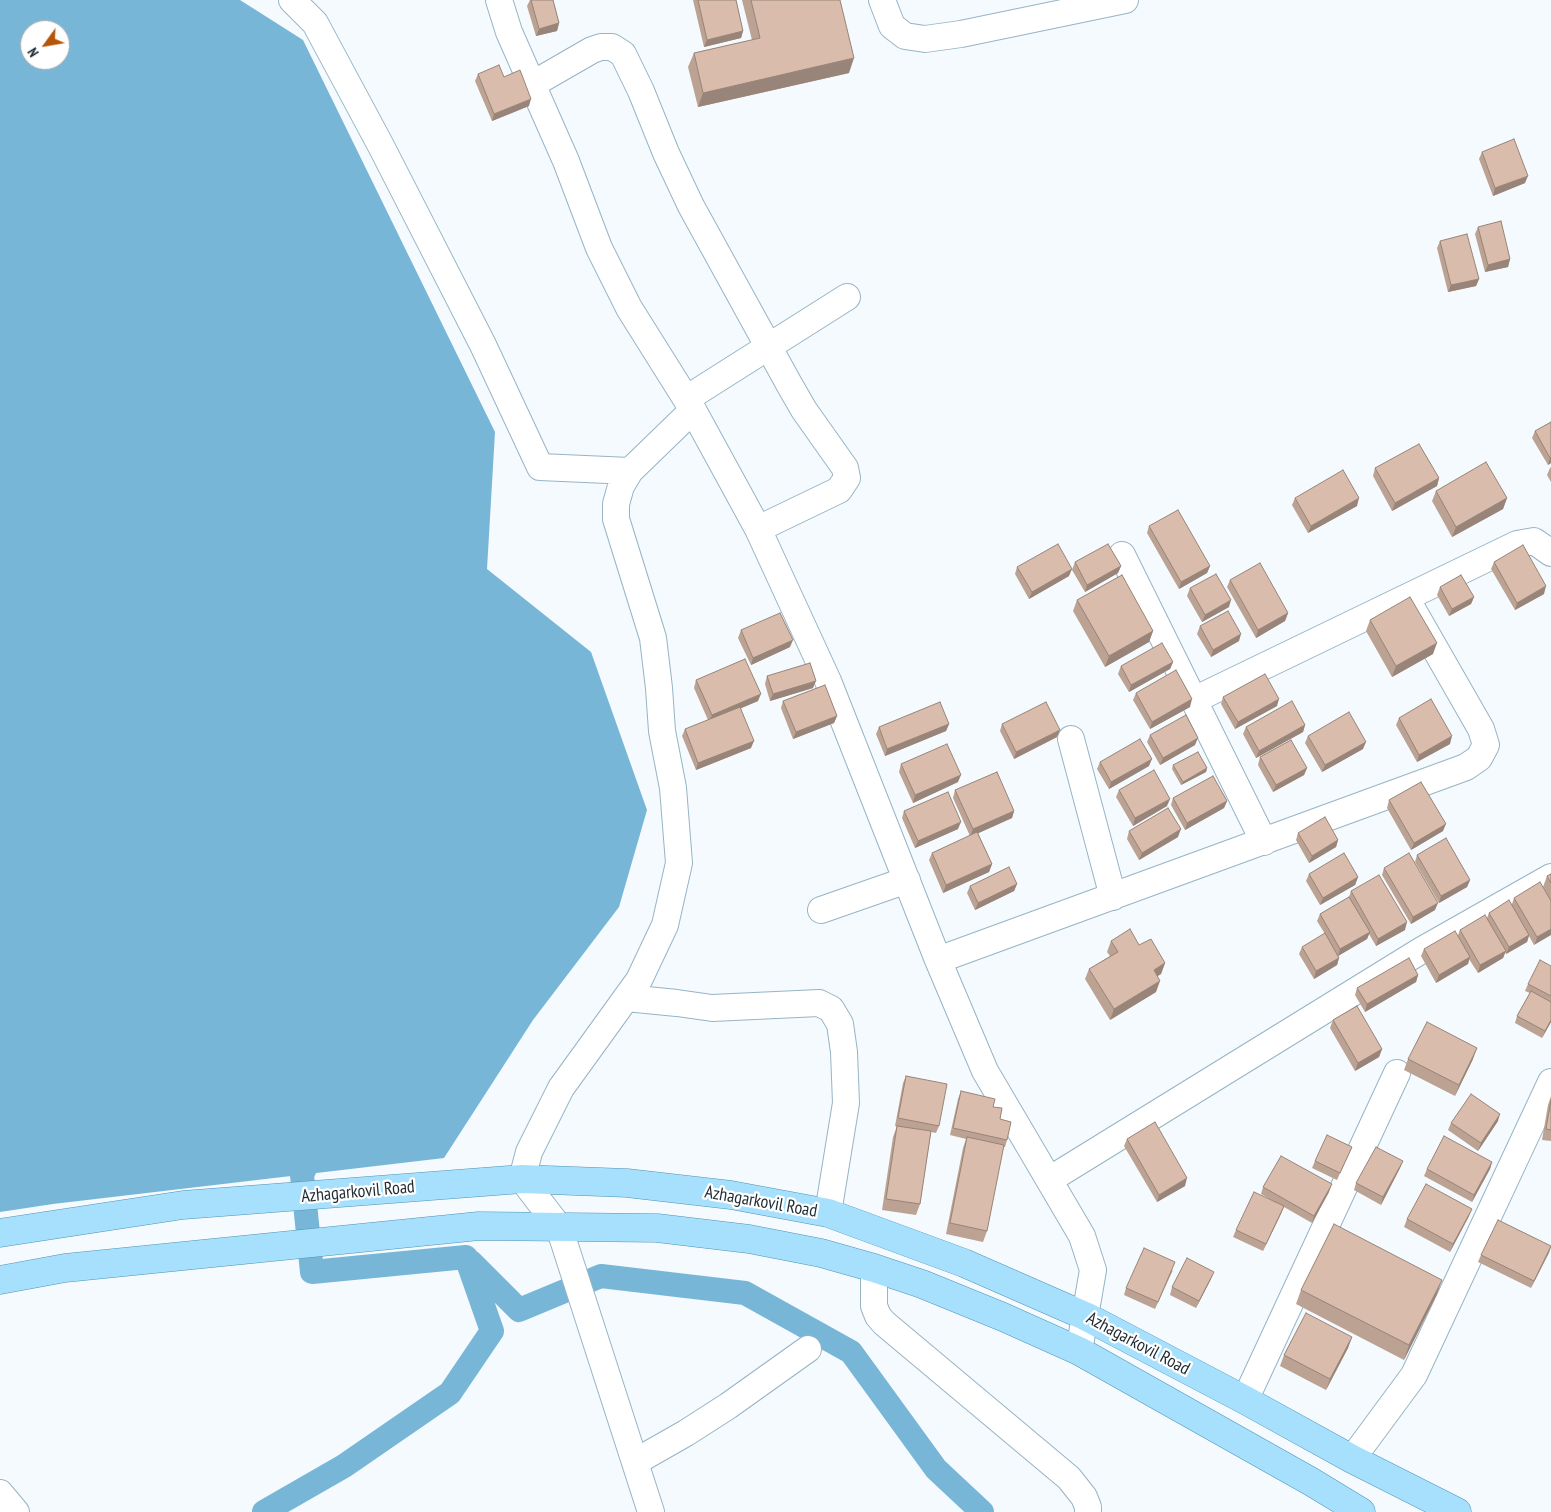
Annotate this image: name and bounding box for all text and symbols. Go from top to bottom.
north arrow [20,20,70,70]
text: N [23,44,43,60]
street label: Azhagarkovil Road [300,1176,416,1208]
street label: Azhagarkovil Road [703,1181,819,1223]
street label: Azhagarkovil Road [1083,1308,1193,1380]

